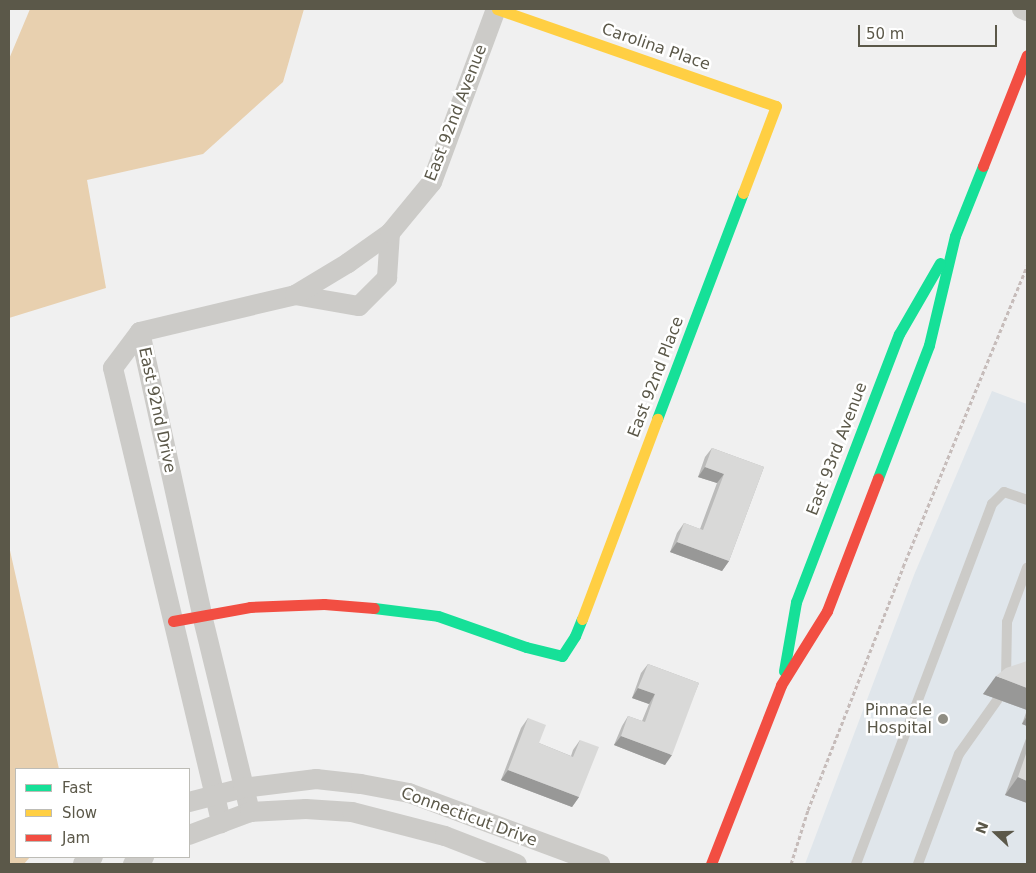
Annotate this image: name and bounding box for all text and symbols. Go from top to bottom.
scale bar [861,15,1000,47]
street label: Carolina Place [599,19,713,75]
text: 50 m [866,25,904,43]
street label: East 92nd Avenue [421,42,491,184]
street label: East 92nd Place [624,314,688,440]
street label: East 92nd Drive [134,345,180,475]
street label: East 93rd Avenue [803,380,871,518]
place label: Pinnacle Hospital [865,700,932,738]
marker: Pinnacle Hospital [936,712,950,726]
legend [15,768,190,858]
text: Fast [62,779,92,797]
street label: Connecticut Drive [398,783,540,851]
text: Slow [62,804,97,822]
north arrow [971,808,1021,858]
text: N [972,819,992,836]
text: Jam [62,829,90,847]

